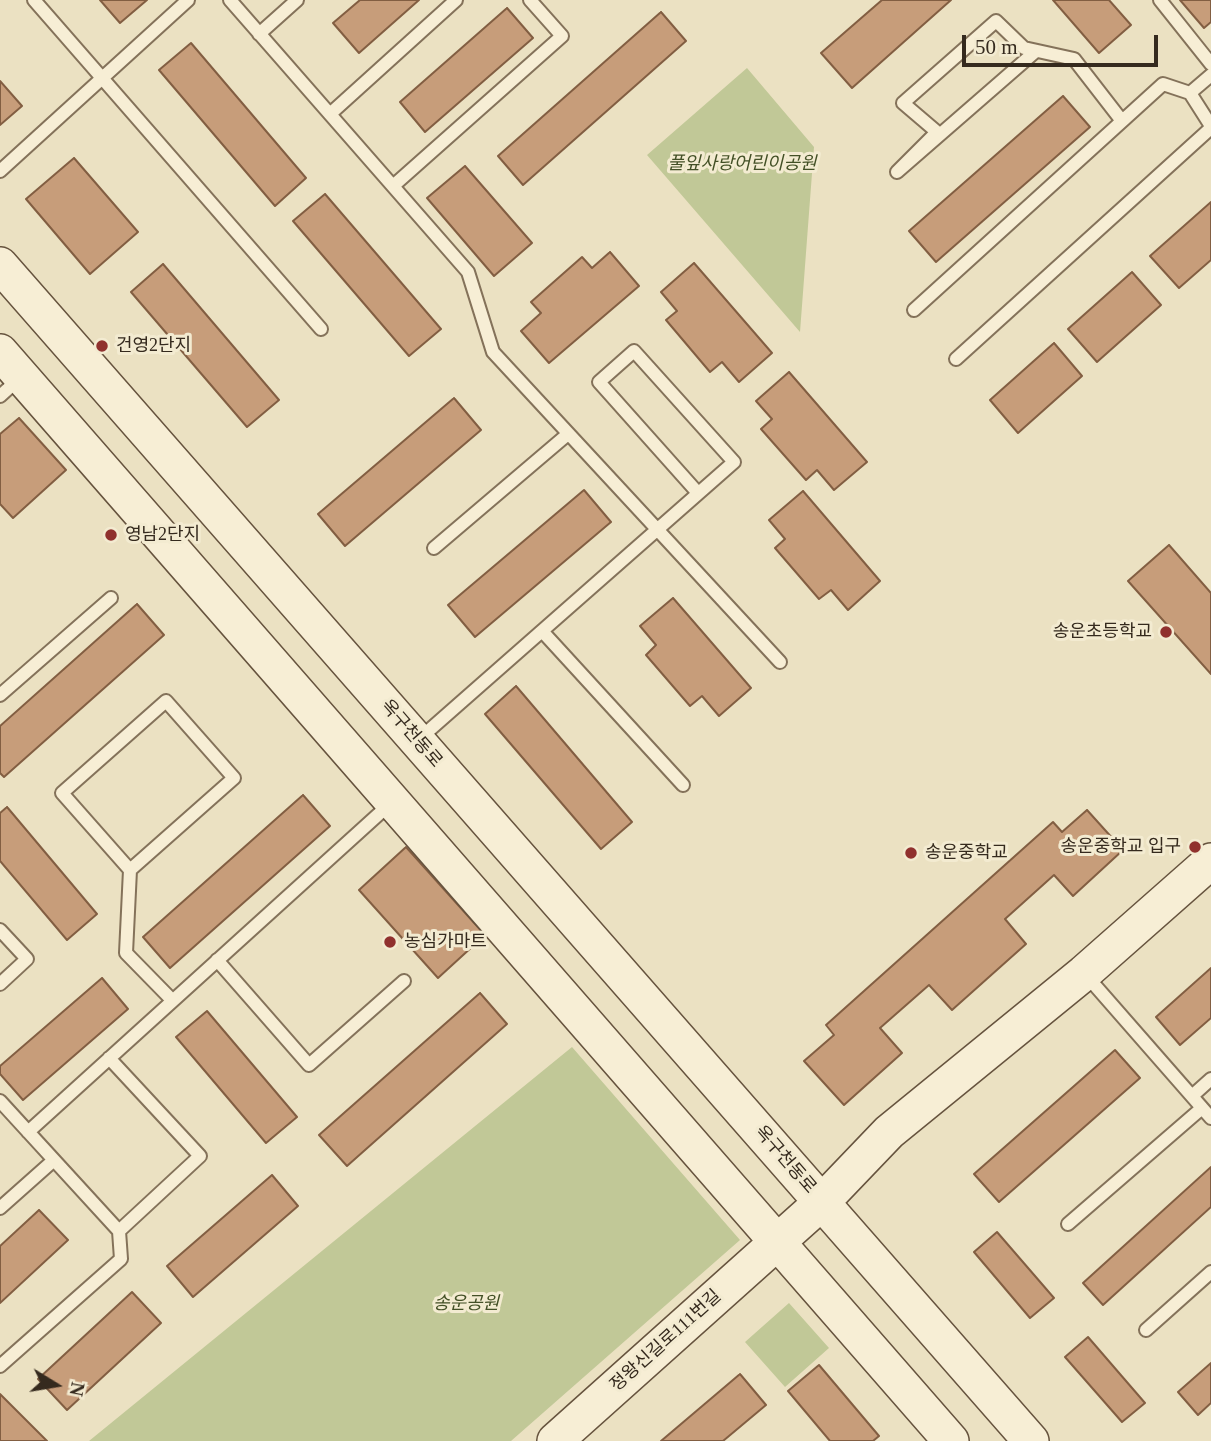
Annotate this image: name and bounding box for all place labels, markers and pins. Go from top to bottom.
place label: 건영2단지 [116,335,191,357]
marker: 건영2단지 [94,338,110,354]
place label: 영남2단지 [125,524,200,546]
marker: 영남2단지 [103,527,119,543]
place label: 송운초등학교 [1053,621,1152,643]
marker: 송운초등학교 [1158,624,1174,640]
place label: 송운중학교 입구 [1061,836,1181,858]
marker: 송운중학교 입구 [1187,839,1203,855]
place label: 송운중학교 [925,842,1008,864]
marker: 송운중학교 [903,845,919,861]
place label: 농심가마트 [404,931,487,953]
marker: 농심가마트 [382,934,398,950]

